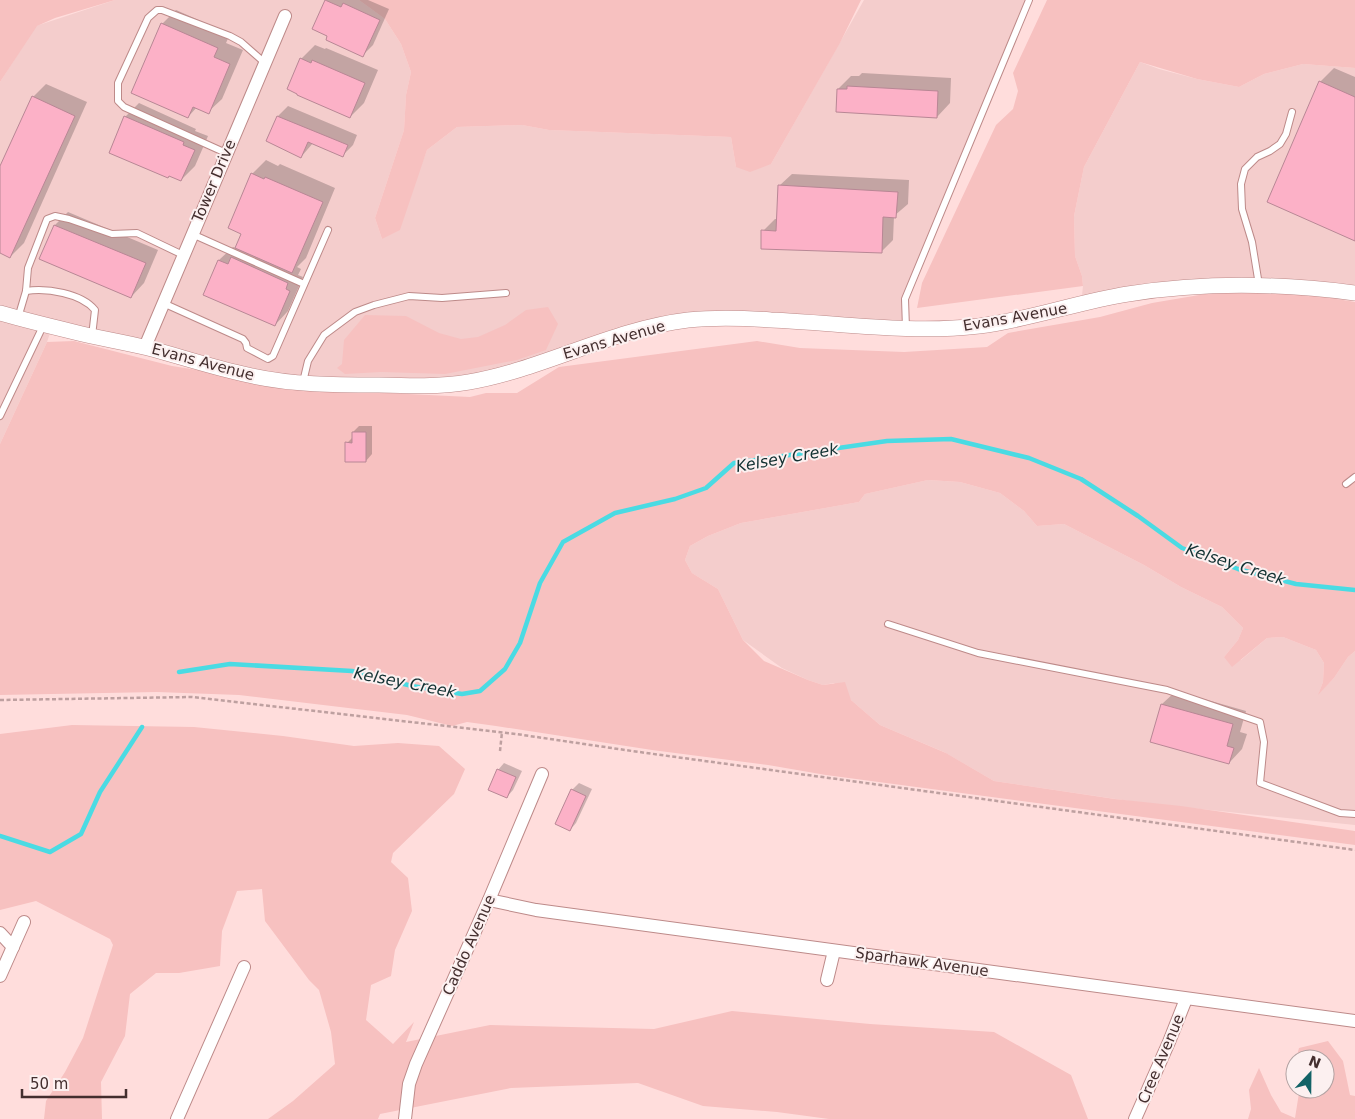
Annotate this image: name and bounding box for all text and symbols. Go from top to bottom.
street label: Tower Drive [188,137,240,226]
street label: Evans Avenue [962,299,1068,335]
street label: Evans Avenue [561,317,667,363]
street label: Evans Avenue [150,340,256,384]
water label: Kelsey Creek [734,439,840,476]
water label: Kelsey Creek [1184,539,1289,590]
water label: Kelsey Creek [352,663,458,702]
street label: Caddo Avenue [439,892,499,998]
street label: Sparhawk Avenue [854,944,990,980]
street label: Cree Avenue [1134,1012,1188,1106]
north arrow [1285,1049,1335,1099]
text: N [1306,1052,1323,1072]
scale bar [22,1066,126,1098]
text: 50 m [30,1075,68,1093]

